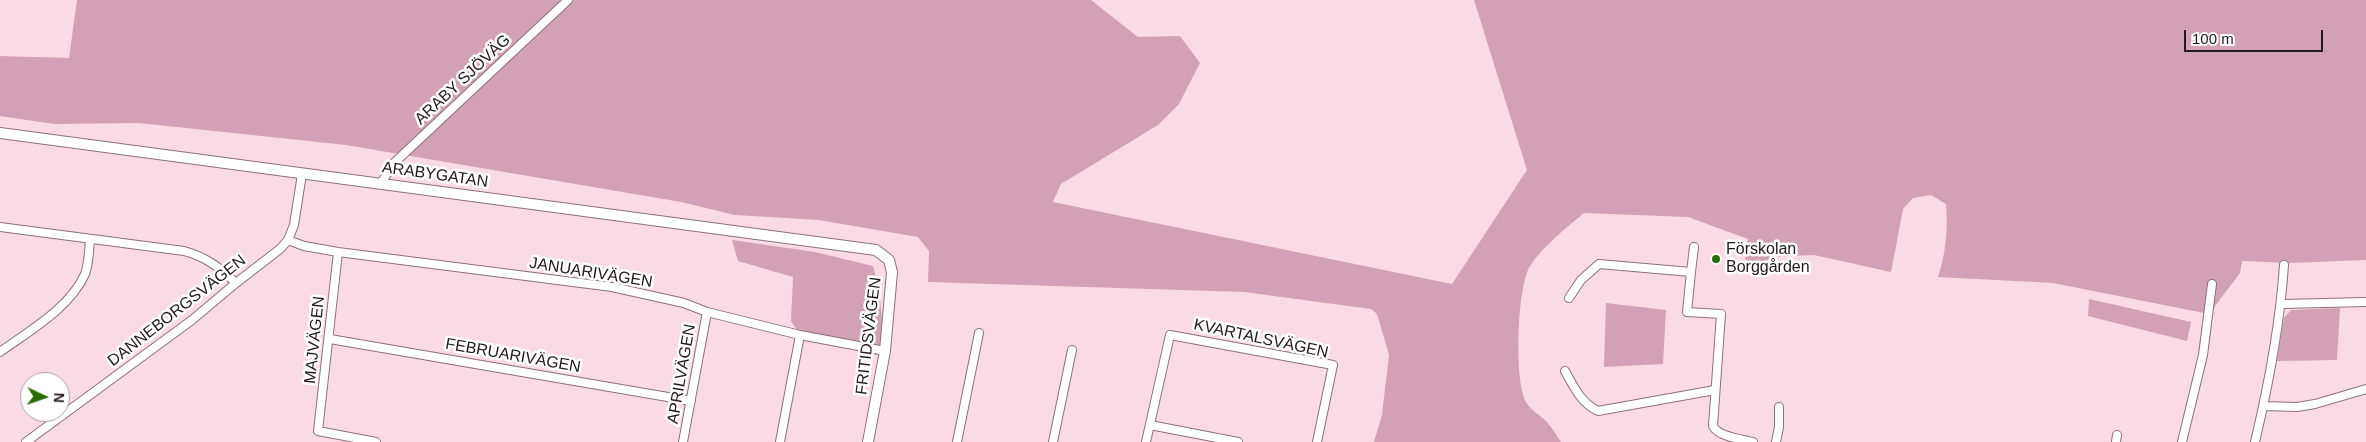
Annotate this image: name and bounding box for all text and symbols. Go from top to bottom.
scale bar [2186,20,2325,52]
text: 100 m [2192,30,2234,47]
street label: ARABY SJÖVÄG [411,31,515,129]
street label: ARABYGATAN [381,158,489,192]
place label: Förskolan Borggården [1726,240,1810,278]
street label: DANNEBORGSVÄGEN [104,251,250,371]
marker: Förskolan Borggården [1710,253,1722,265]
street label: JANUARIVÄGEN [528,254,654,292]
street label: FRITIDSVÄGEN [852,276,886,396]
street label: MAJVÄGEN [301,295,329,385]
street label: KVARTALSVÄGEN [1192,315,1330,363]
street label: APRILVÄGEN [664,323,700,425]
street label: FEBRUARIVÄGEN [444,335,582,377]
north arrow [20,372,70,422]
text: N [51,392,67,403]

